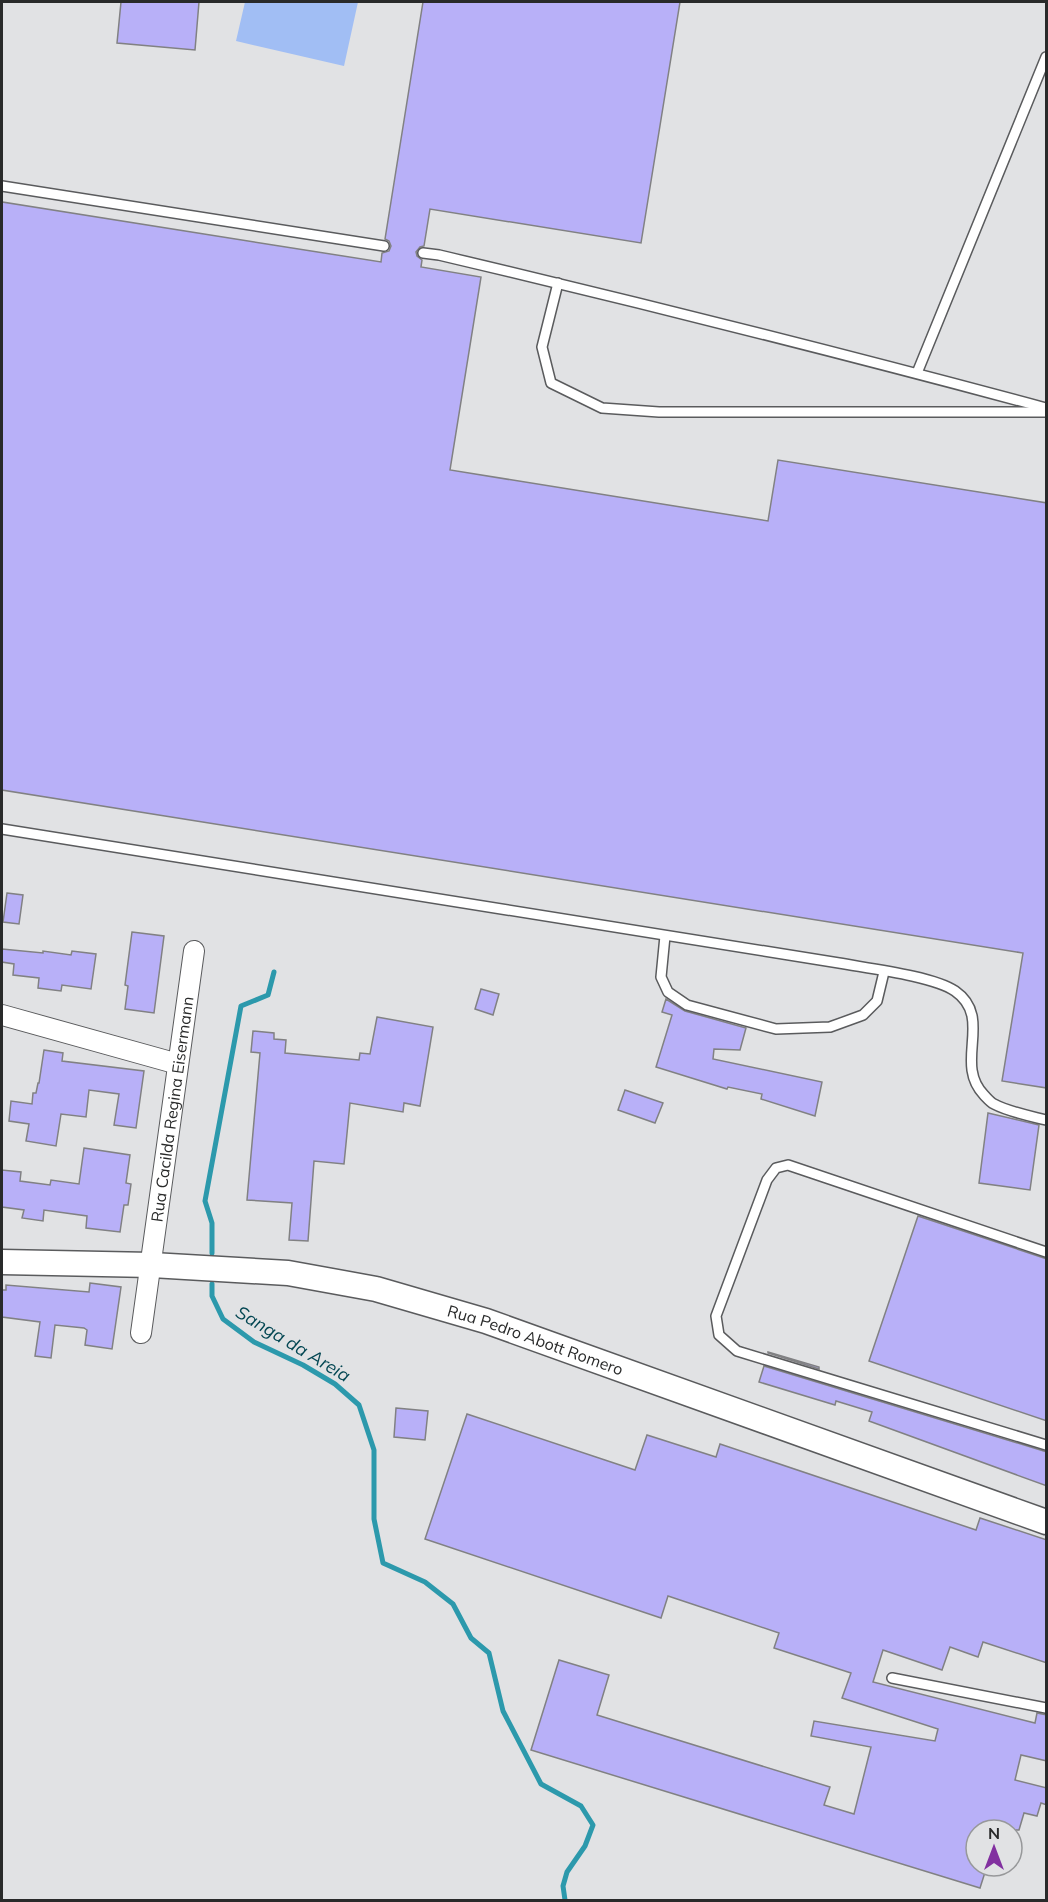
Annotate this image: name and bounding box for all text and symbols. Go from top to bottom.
street label: Rua Cacilda Regina Eisermann [147,995,198,1223]
water label: Sanga da Areia [232,1300,355,1387]
street label: Rua Pedro Abott Romero [445,1300,626,1379]
north arrow [964,1818,1024,1878]
text: N [988,1823,1000,1843]

